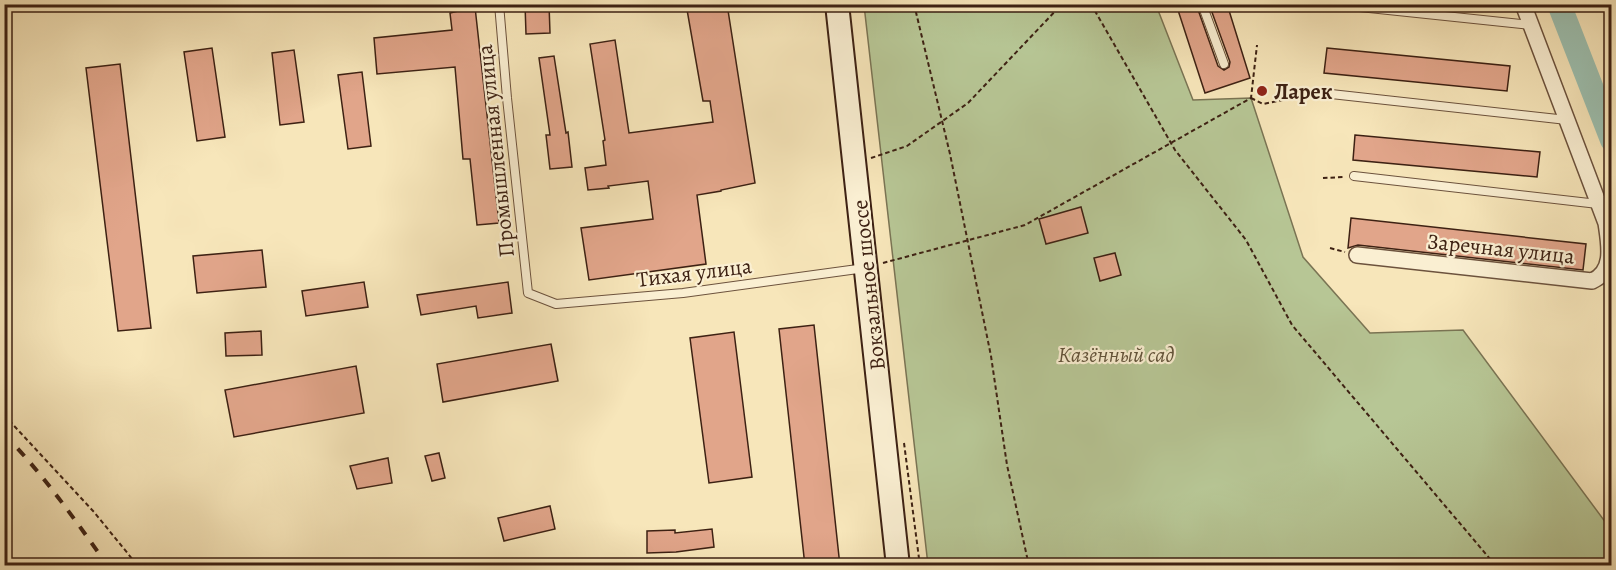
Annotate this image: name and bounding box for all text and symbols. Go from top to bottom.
street label: Промышленная улица [470,42,522,259]
place label: Ларек [1274,77,1333,107]
marker: Ларек [1255,84,1269,98]
street label: Вокзальное шоссе [845,198,893,372]
street label: Заречная улица [1426,226,1577,272]
street label: Тихая улица [635,251,754,295]
park label: Казённый сад [1058,340,1174,370]

